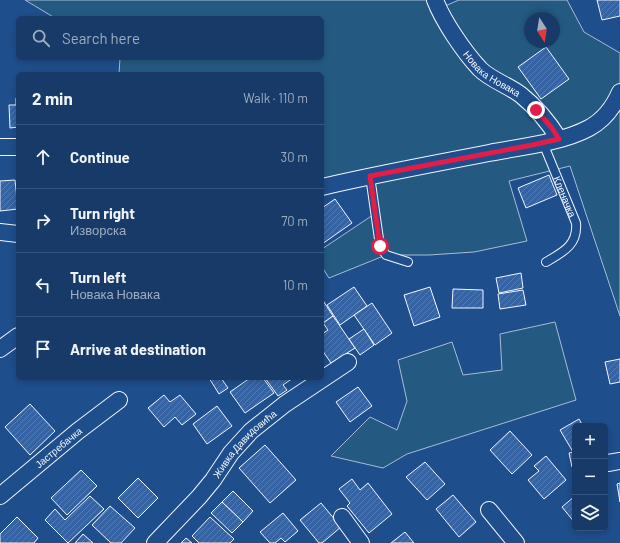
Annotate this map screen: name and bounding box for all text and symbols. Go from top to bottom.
north arrow [524,12,560,48]
search box [16,16,324,60]
icon: search [30,27,52,49]
text: Search here [62,29,140,47]
street label: Новака Новака [461,48,523,99]
text: 2 min [32,88,73,108]
text: Walk · 110 m [243,90,308,106]
route end [527,101,545,119]
icon: ahead [32,146,54,168]
text: Continue [70,148,130,166]
text: 30 m [281,149,308,165]
street label: Кленачка [551,174,579,219]
text: Turn right [70,204,135,222]
icon: right [32,210,54,232]
text: 70 m [281,213,308,229]
text: Изворска [70,222,126,238]
route start [371,237,389,255]
text: Turn left [70,268,126,286]
icon: left [32,274,54,296]
text: 10 m [283,277,308,293]
text: Новака Новака [70,286,160,302]
icon: arrive [32,338,54,360]
text: Arrive at destination [70,340,206,358]
street label: Живка Давидовића [210,407,279,480]
map controls [572,423,608,531]
button: + [572,423,608,459]
street label: Јастребачка [32,424,84,470]
button: − [572,459,608,495]
button: layers [572,495,608,531]

